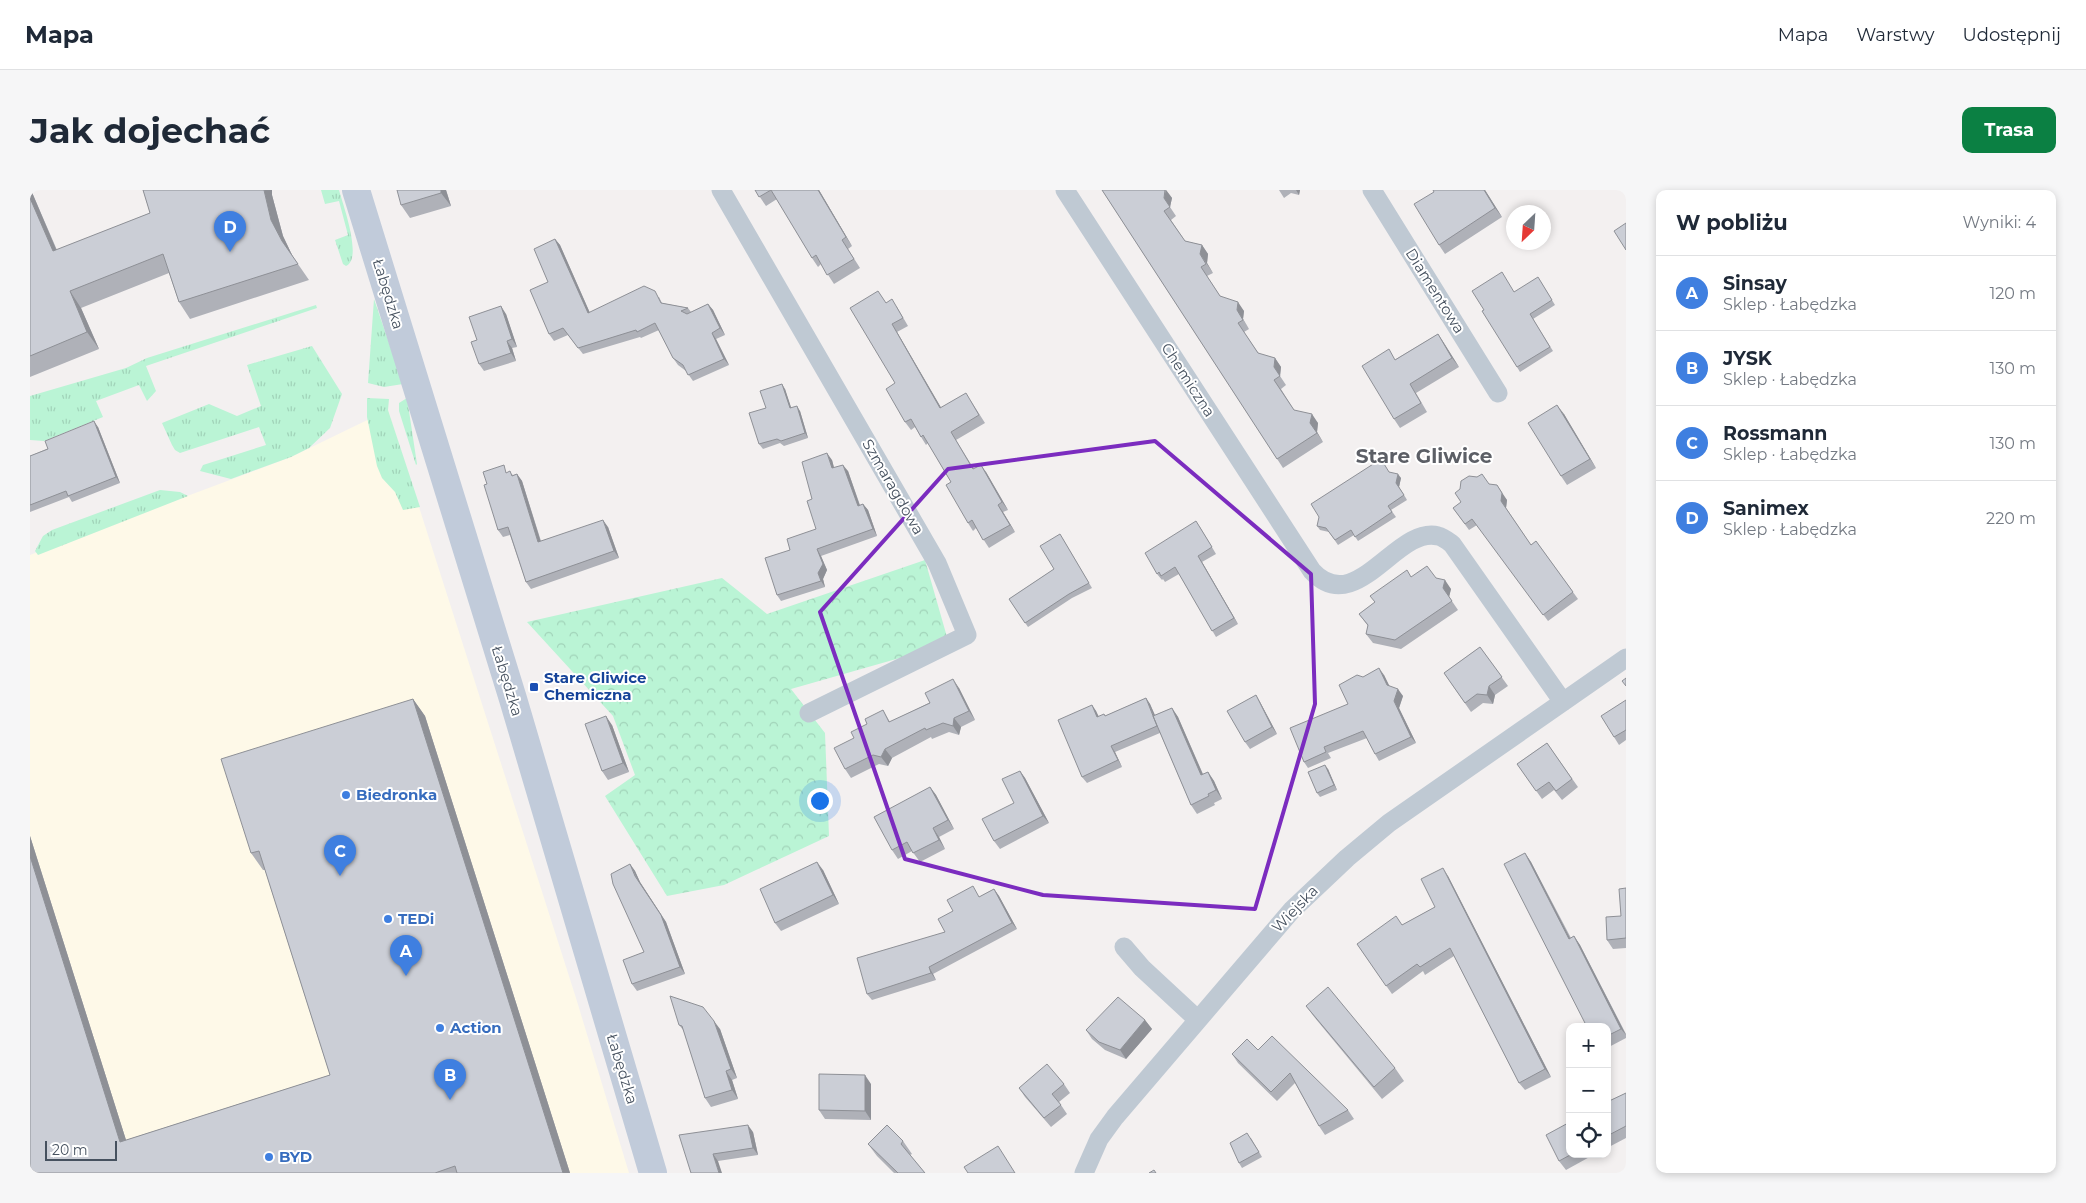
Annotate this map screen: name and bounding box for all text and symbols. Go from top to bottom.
text: Mapa [25,20,94,49]
text: Mapa [1778,24,1828,46]
text: Warstwy [1856,24,1934,46]
text: Udostępnij [1962,24,2061,46]
button: Trasa [1962,107,2056,153]
text: Jak dojechać [30,109,270,152]
north arrow [1506,205,1551,250]
text: W pobliżu [1676,210,1788,235]
pin: D [214,211,246,252]
text: Wyniki: 4 [1962,213,2036,232]
street label: Diamentowa [1402,245,1469,337]
street label: Łabędzka [369,256,408,331]
text: Sinsay [1723,272,1787,295]
text: A [1686,284,1698,303]
text: 120 m [1989,284,2036,303]
text: Sklep · Łabędzka [1723,295,1857,314]
street label: Chemiczna [1157,339,1219,420]
text: JYSK [1723,347,1772,370]
text: B [1686,359,1698,378]
text: 130 m [1989,359,2036,378]
text: Sklep · Łabędzka [1723,370,1857,389]
text: Rossmann [1723,422,1828,445]
text: C [1686,434,1698,453]
text: 130 m [1989,434,2036,453]
street label: Szmaragdowa [858,436,928,538]
district label: Stare Gliwice [1356,444,1492,468]
text: Sklep · Łabędzka [1723,445,1857,464]
text: Sanimex [1723,497,1809,520]
text: D [1685,509,1699,528]
text: 220 m [1986,509,2036,528]
text: Sklep · Łabędzka [1723,520,1857,539]
street label: Łabędzka [488,643,527,718]
place label: Stare Gliwice Chemiczna [544,668,647,704]
marker: Stare Gliwice Chemiczna [528,681,540,693]
place label: Biedronka [356,785,437,804]
your location [807,788,833,814]
marker: Biedronka [340,789,352,801]
pin: C [324,835,356,876]
street label: Wiejska [1267,881,1322,936]
place label: TEDi [398,909,434,928]
marker: TEDi [382,913,394,925]
pin: A [390,935,422,976]
place label: Action [449,1018,502,1037]
marker: Action [434,1022,446,1034]
map controls [1566,1023,1611,1158]
button: + [1566,1023,1611,1068]
street label: Łabędzka [603,1031,642,1106]
pin: B [434,1059,466,1100]
button: − [1566,1068,1611,1113]
button: locate [1566,1113,1611,1158]
scale bar [45,1138,118,1161]
text: 20 m [52,1141,88,1159]
place label: BYD [279,1147,312,1166]
marker: BYD [263,1151,275,1163]

